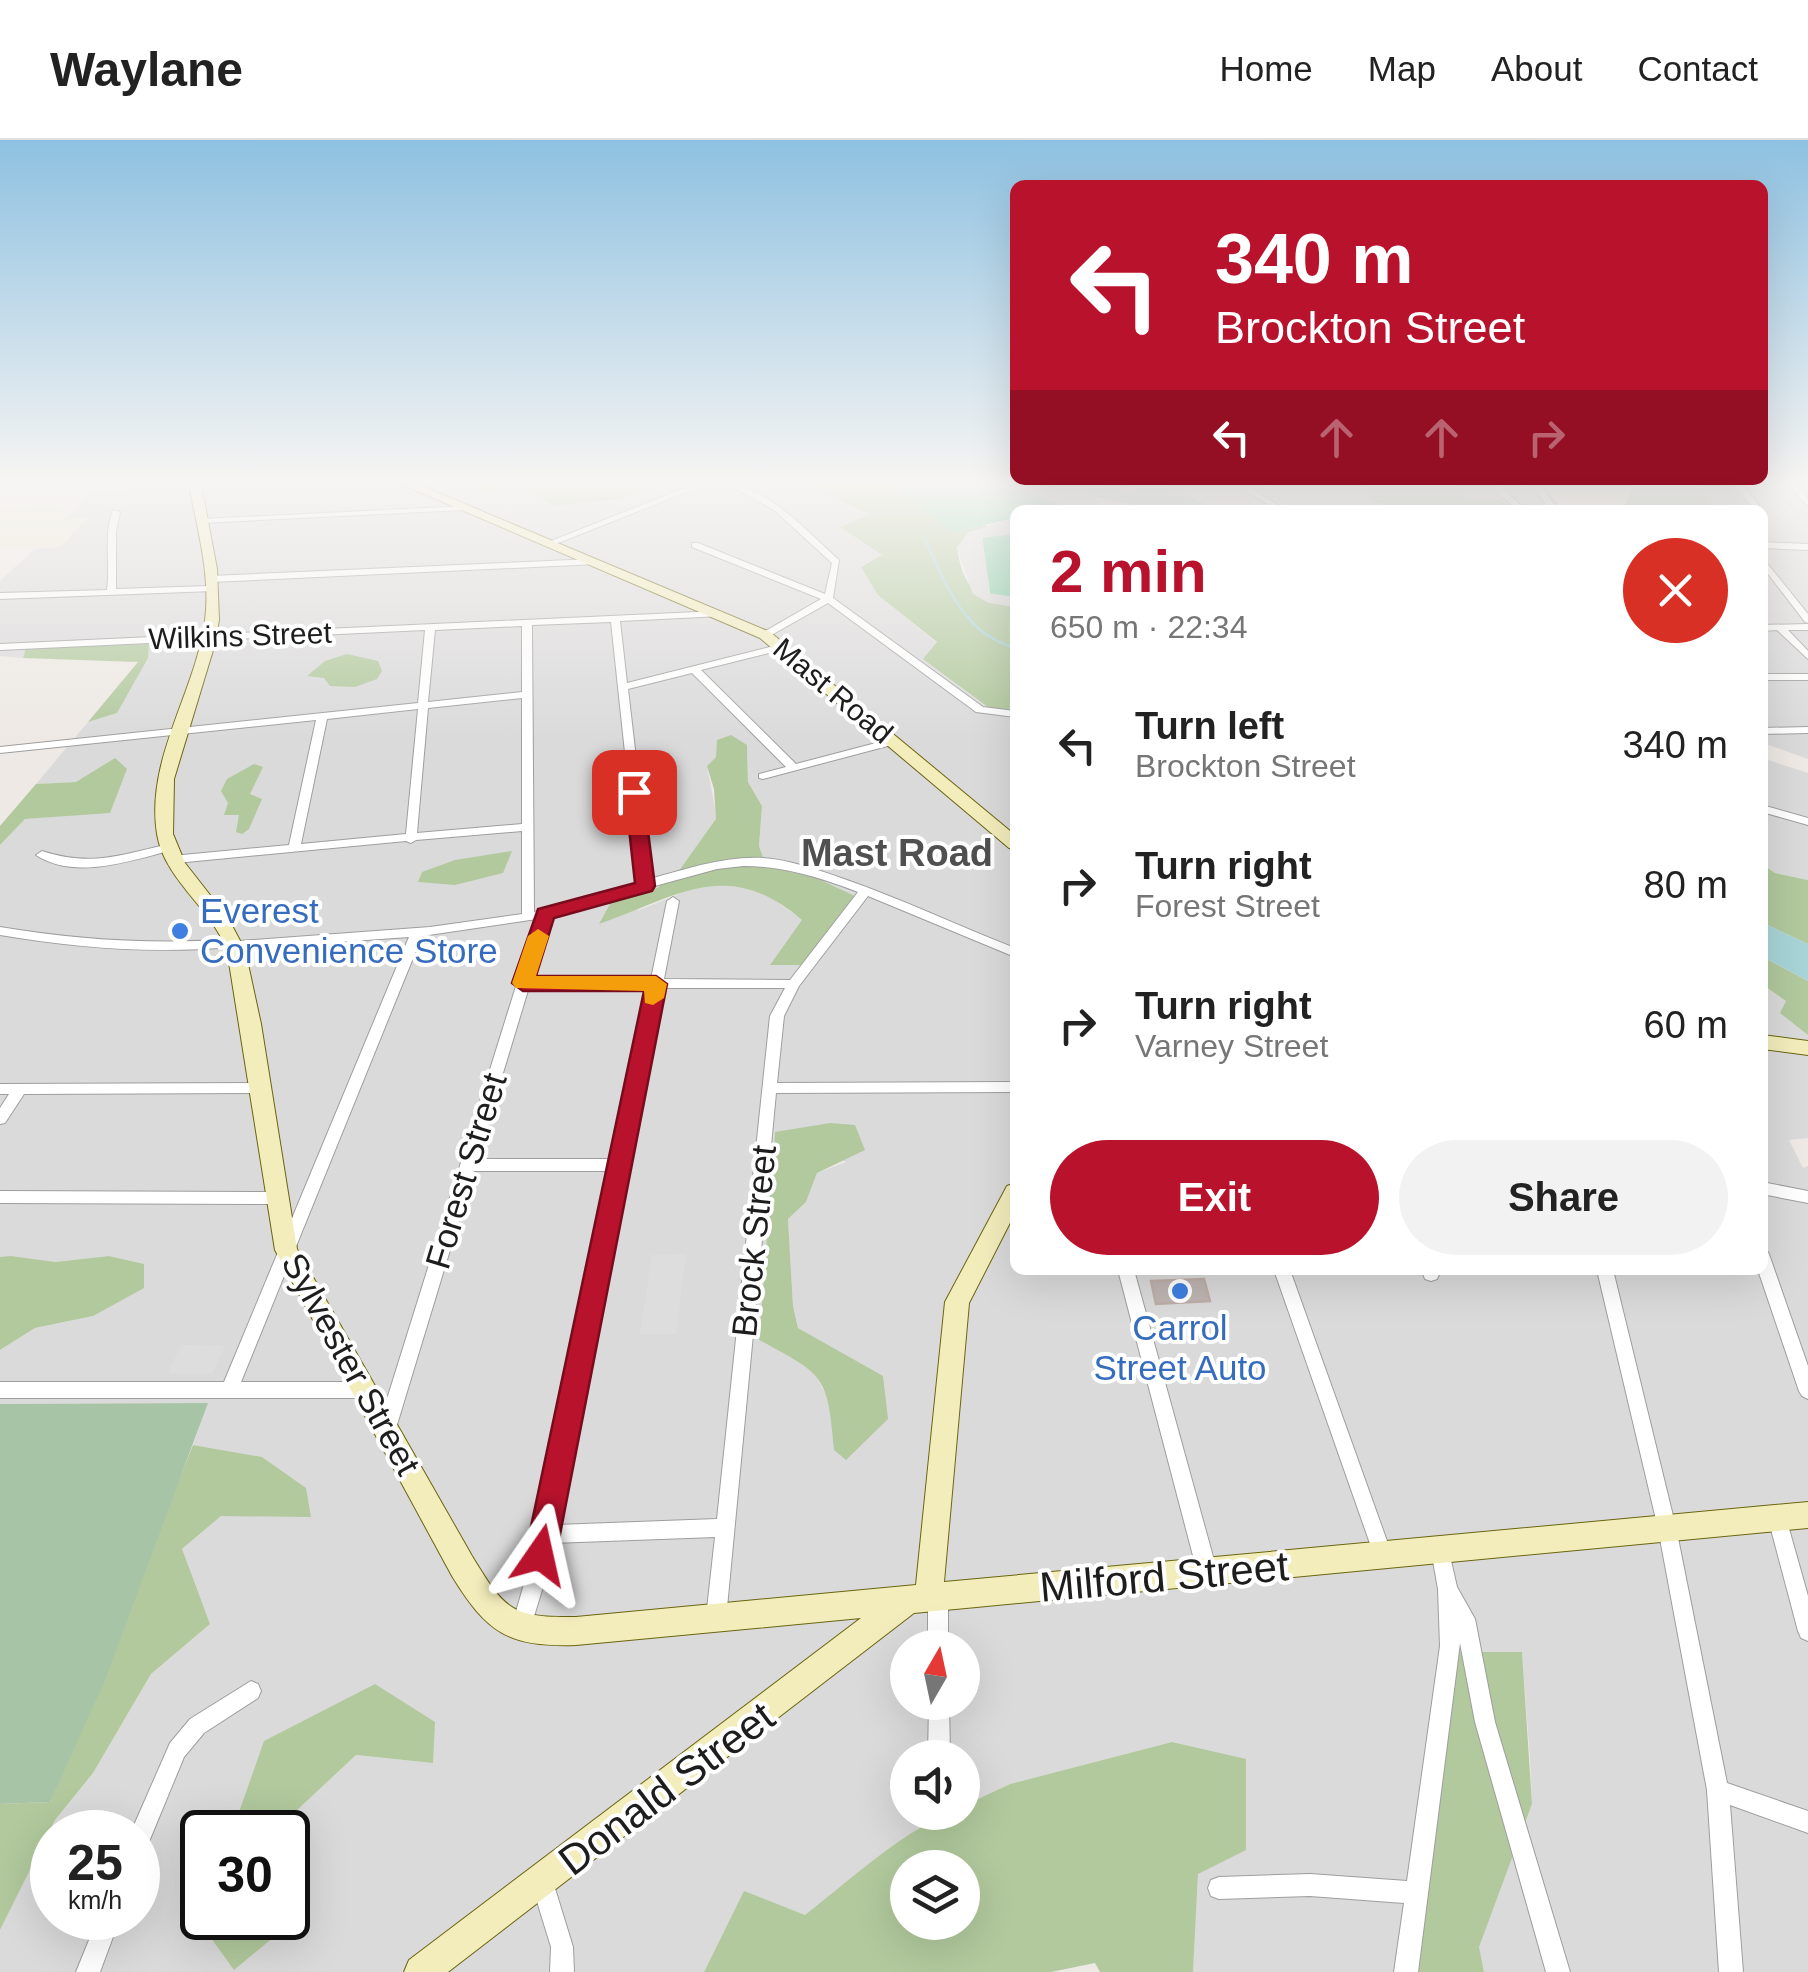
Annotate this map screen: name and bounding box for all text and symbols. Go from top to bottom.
text: Waylane [50,43,243,96]
text: Home [1219,49,1313,88]
text: Map [1368,49,1436,88]
text: About [1491,49,1582,88]
text: Contact [1637,49,1758,88]
icon: left [1050,220,1180,350]
text: 340 m [1215,220,1413,298]
text: Brockton Street [1215,302,1525,353]
icon: left [1204,410,1259,465]
icon: ahead [1309,410,1364,465]
icon: ahead [1414,410,1469,465]
icon: right [1519,410,1574,465]
text: 2 min [1050,538,1207,605]
button: close [1623,538,1728,643]
text: 650 m · 22:34 [1050,609,1247,645]
street label: Wilkins Street [148,616,333,655]
street label: Mast Road [767,631,899,750]
text: Turn left [1135,705,1284,747]
icon: left [1050,718,1105,773]
text: 340 m [1622,724,1728,766]
text: Brockton Street [1135,748,1356,784]
pin [592,750,677,835]
icon: arrive [607,765,662,820]
district label: Mast Road [801,832,993,874]
text: Turn right [1135,845,1312,887]
icon: right [1050,858,1105,913]
text: 80 m [1644,864,1728,906]
text: Forest Street [1135,888,1320,924]
place label: Everest Convenience Store [200,891,498,970]
marker: Everest Convenience Store [169,920,191,942]
text: Turn right [1135,985,1312,1027]
icon: right [1050,998,1105,1053]
text: 60 m [1644,1004,1728,1046]
text: Varney Street [1135,1028,1328,1064]
street label: Forest Street [417,1068,514,1273]
button: Exit [1050,1140,1379,1255]
button: Share [1399,1140,1728,1255]
street label: Brock Street [724,1143,783,1339]
street label: Sylvester Street [274,1246,429,1481]
marker: Carrol Street Auto [1169,1280,1191,1302]
place label: Carrol Street Auto [1093,1308,1267,1387]
position arrow [488,1503,592,1607]
street label: Milford Street [1038,1542,1291,1611]
north arrow [890,1630,980,1720]
map controls [890,1630,980,1940]
street label: Donald Street [550,1692,783,1884]
button: sound [890,1740,980,1830]
speed limit sign: 30 [180,1810,310,1940]
text: 25 [67,1835,123,1891]
button: layers [890,1850,980,1940]
text: km/h [68,1886,122,1914]

